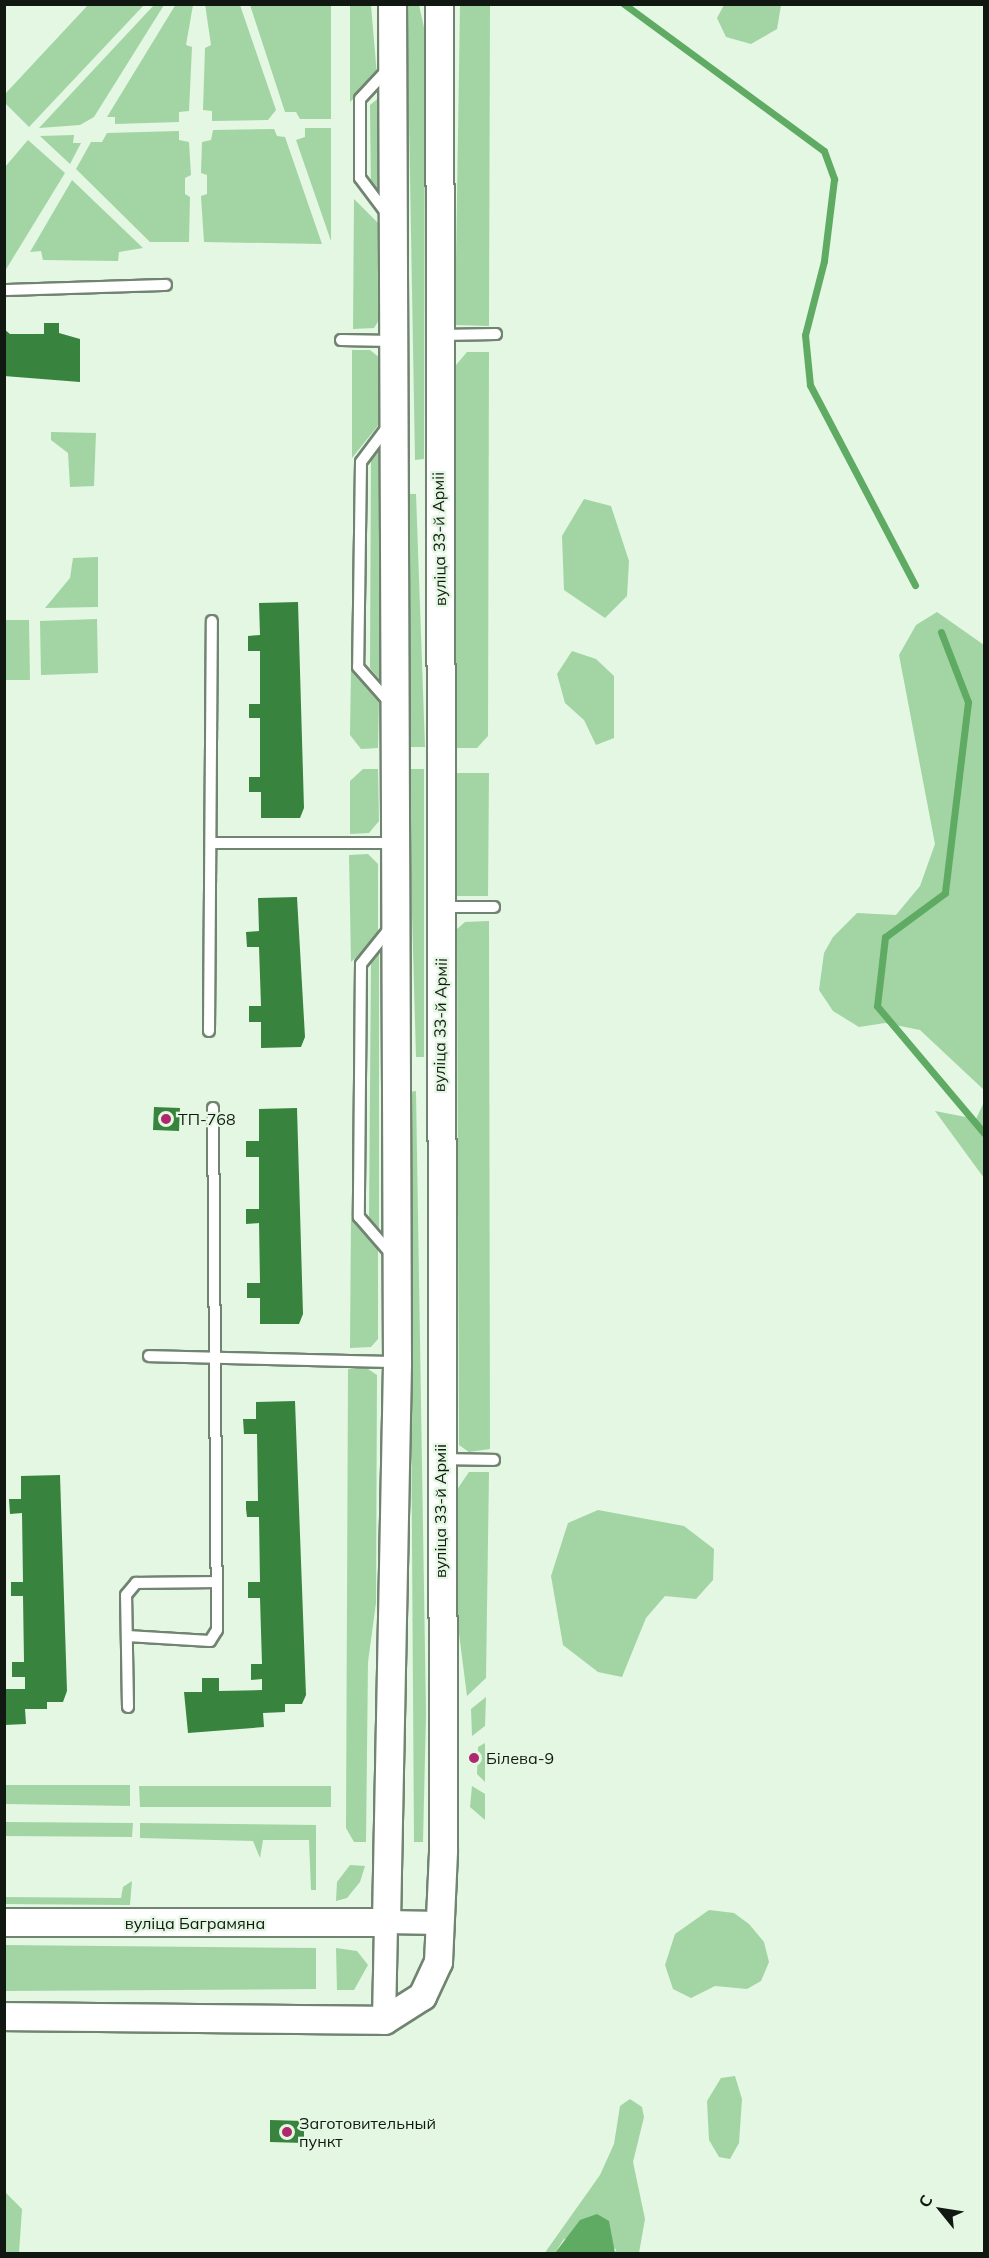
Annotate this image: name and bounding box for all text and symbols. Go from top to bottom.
street label: вуліца 33-й Арміі [428,472,450,606]
street label: вуліца 33-й Арміі [429,958,451,1092]
place label: ТП-768 [178,1109,236,1129]
marker: ТП-768 [159,1112,173,1126]
street label: вуліца 33-й Арміі [430,1444,450,1578]
place label: Білева-9 [486,1748,554,1768]
marker: Білева-9 [467,1751,481,1765]
street label: вуліца Баграмяна [125,1913,265,1933]
place label: Заготовительный пункт [299,2113,436,2151]
marker: Заготовительный пункт [280,2125,294,2139]
north arrow [911,2180,971,2240]
text: С [914,2191,937,2211]

